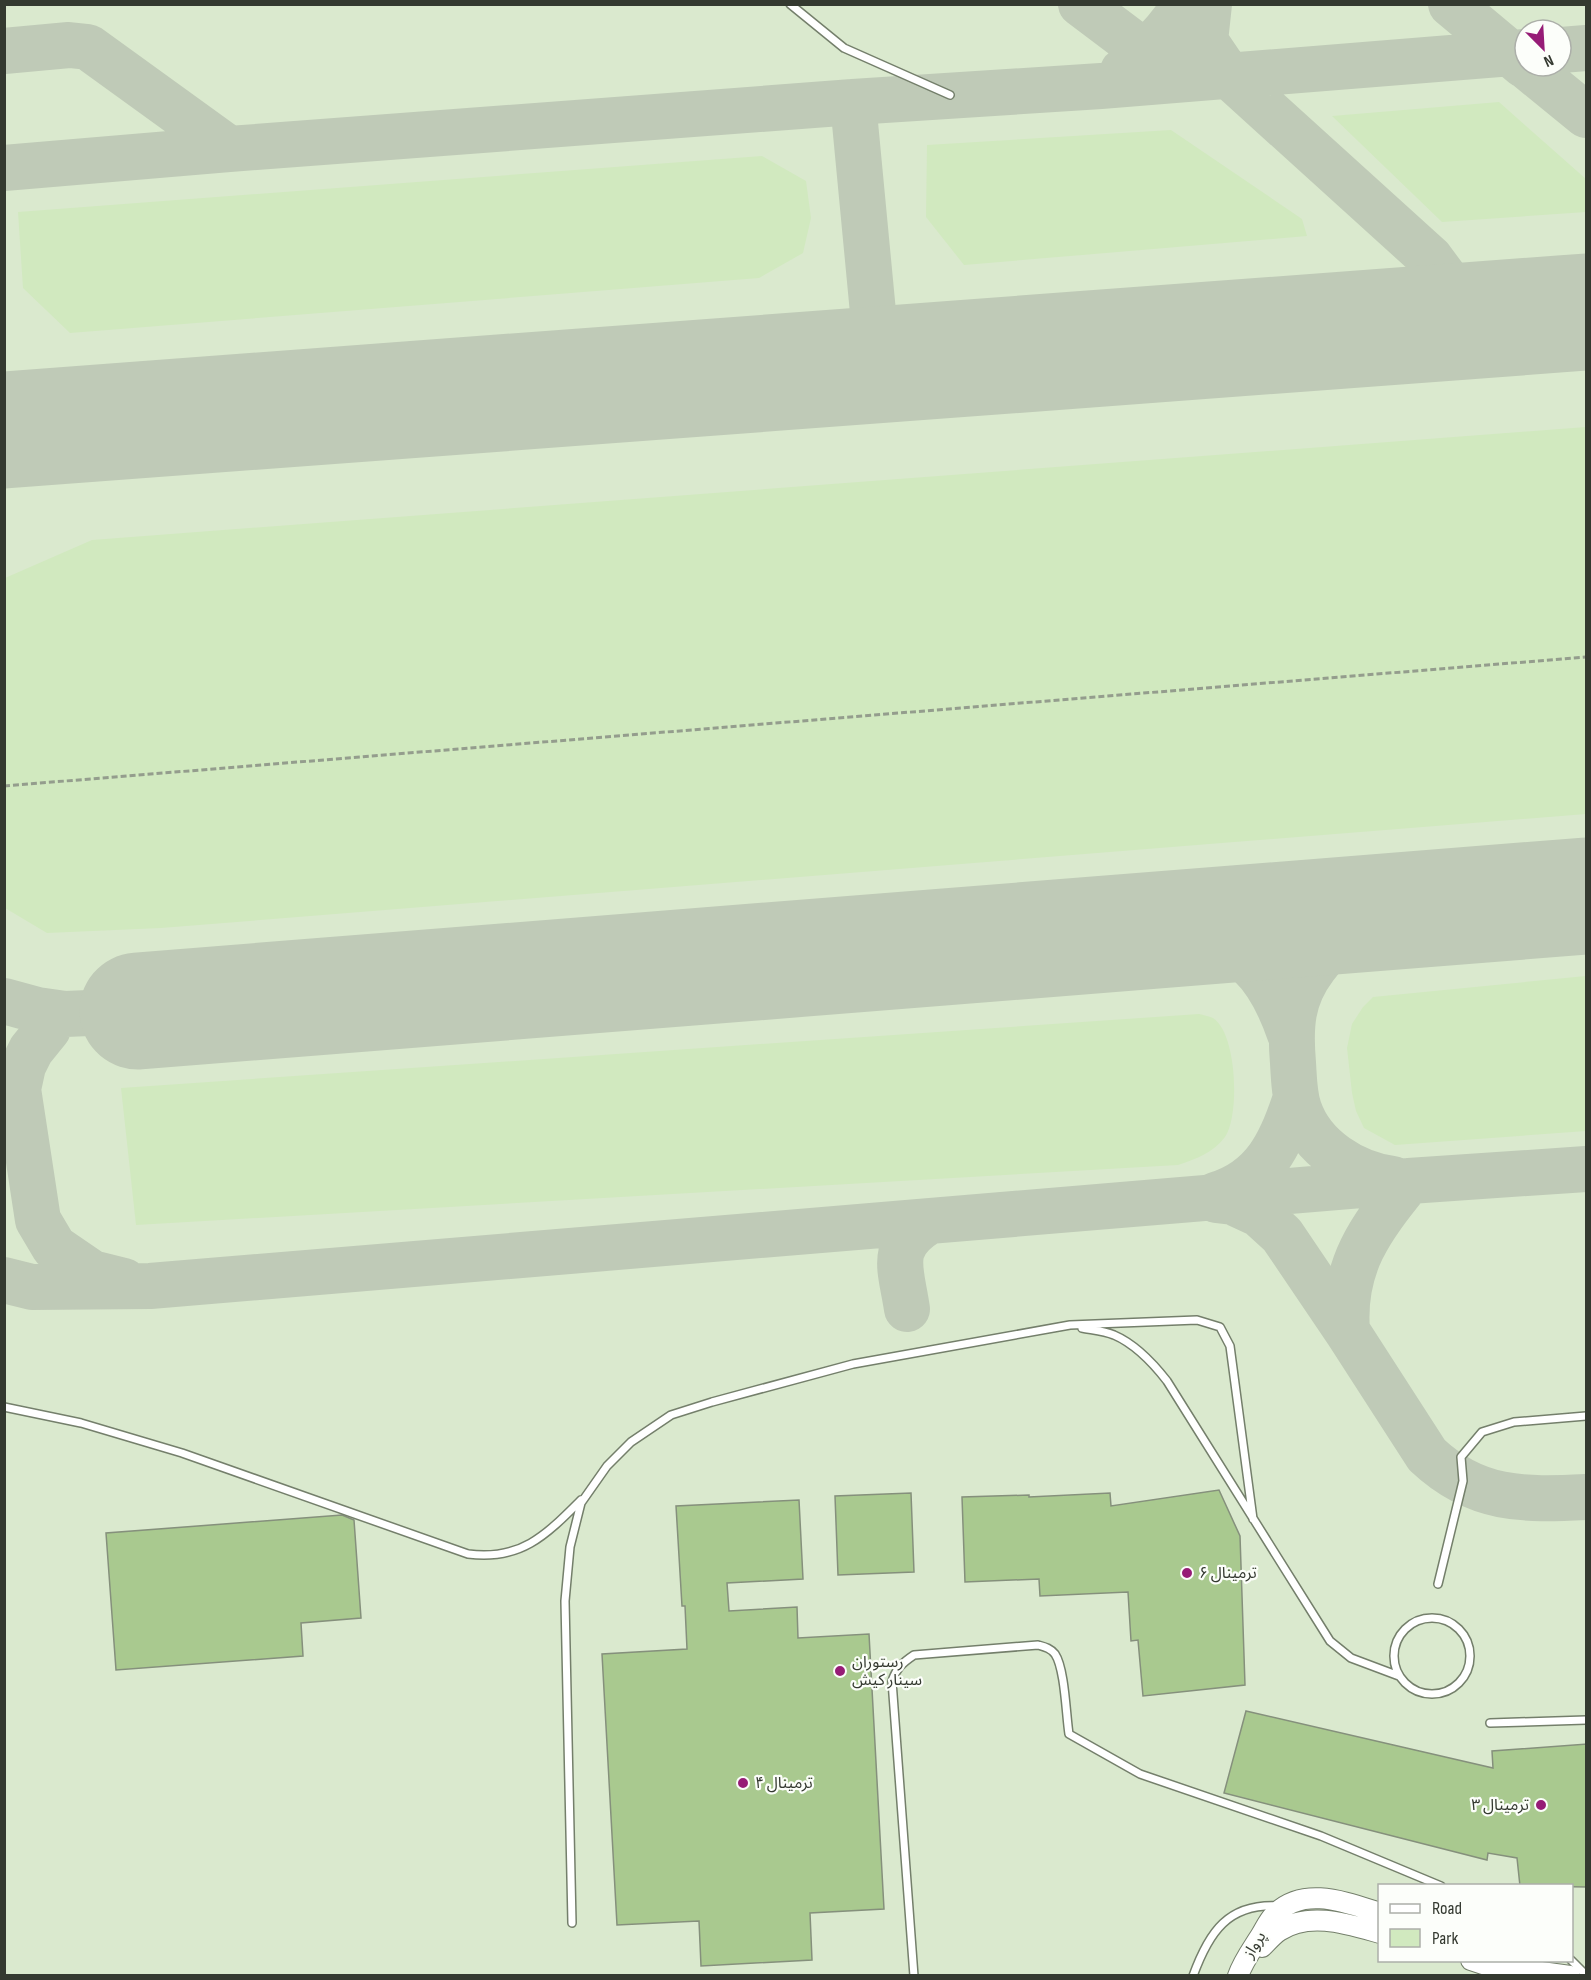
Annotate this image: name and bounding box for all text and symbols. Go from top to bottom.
north arrow [1513,18,1573,78]
text: N [1541,50,1556,71]
place label: ترمینال ۶ [1199,1564,1257,1583]
marker: ترمینال ۶ [1180,1566,1194,1580]
place label: رستوران سینار کیش [852,1653,922,1690]
marker: رستوران سینار کیش [833,1664,847,1678]
place label: ترمینال ۴ [755,1774,813,1793]
marker: ترمینال ۴ [736,1776,750,1790]
place label: ترمینال ۳ [1471,1796,1529,1815]
marker: ترمینال ۳ [1534,1798,1548,1812]
legend [1378,1884,1573,1962]
text: Road [1432,1898,1462,1919]
street label: پرواز [1239,1928,1271,1963]
text: Park [1432,1928,1458,1949]

